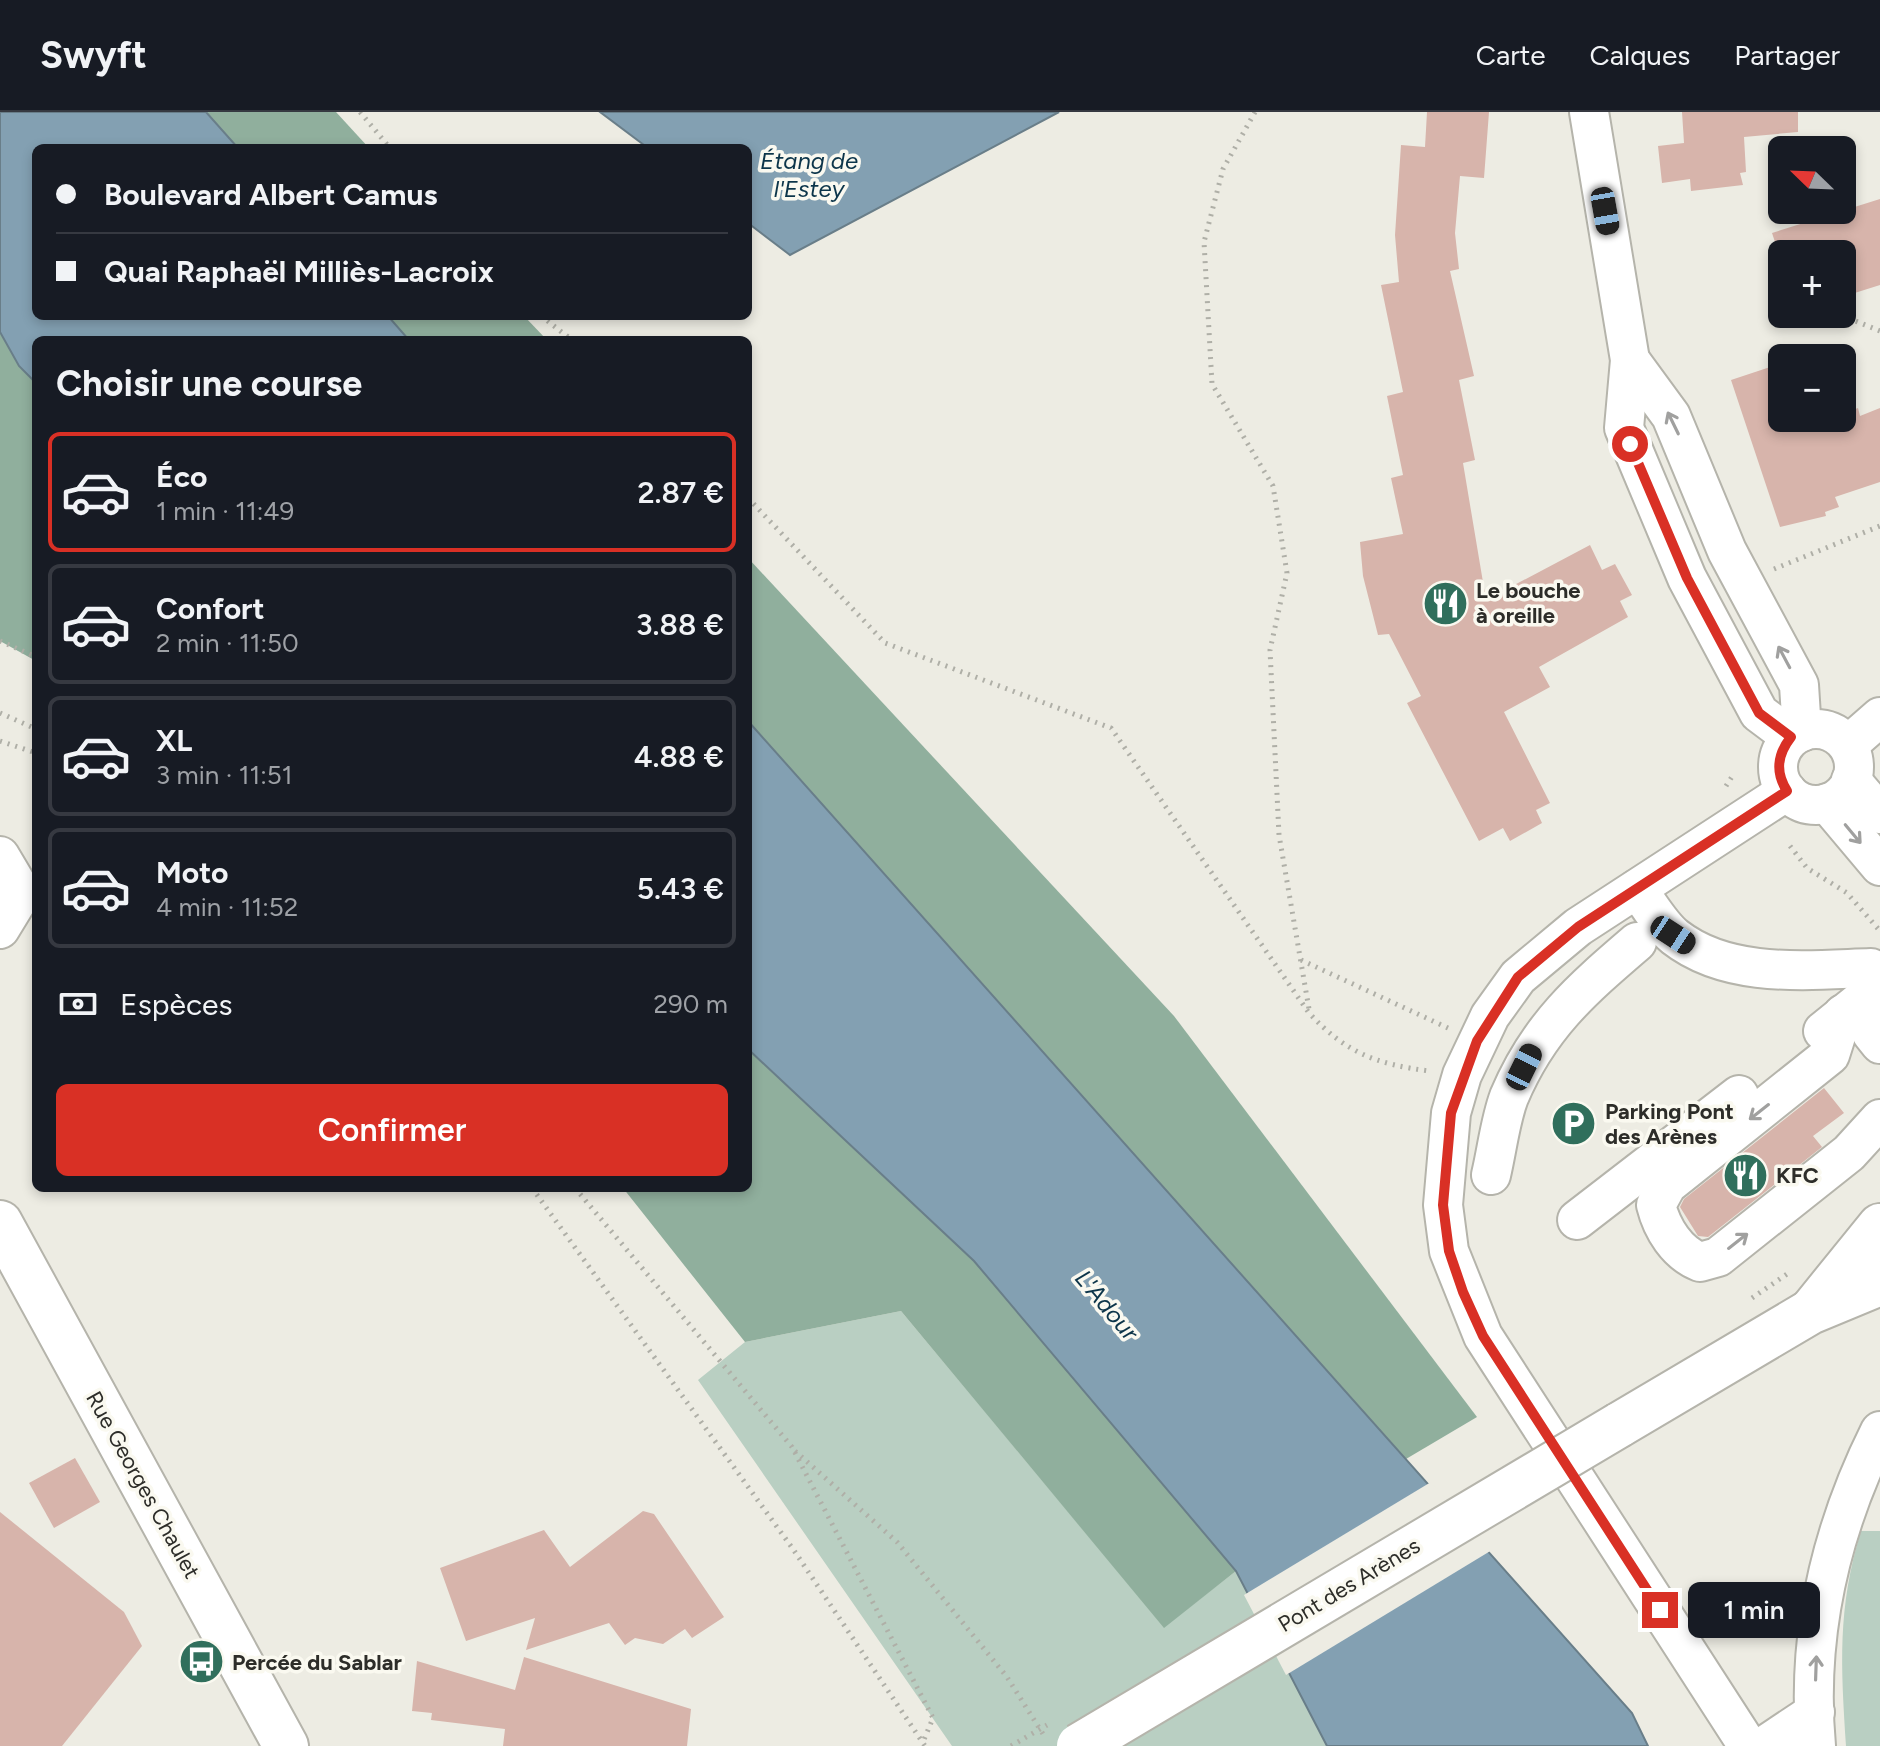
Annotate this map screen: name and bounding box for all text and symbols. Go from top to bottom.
text: Swyft [40,32,147,78]
text: Carte [1476,38,1546,72]
text: Calques [1590,38,1690,72]
text: Partager [1734,38,1840,72]
north arrow [1768,136,1856,224]
map controls [1768,136,1856,432]
water label: Étang de l'Estey [760,146,858,203]
text: Boulevard Albert Camus [104,176,438,213]
car [1589,185,1621,237]
button: + [1768,240,1856,328]
text: Quai Raphaël Milliès-Lacroix [104,253,494,290]
button: − [1768,344,1856,432]
text: Choisir une course [56,362,362,405]
one-way arrow [1665,411,1680,435]
route start [1612,426,1648,462]
icon: car [60,456,132,528]
text: Éco [156,458,207,495]
text: 2.87 € [637,474,724,511]
text: 1 min · 11:49 [156,495,294,527]
place label: Le bouche à oreille [1476,577,1580,629]
restaurant icon: Le bouche à oreille [1421,579,1469,627]
icon: car [60,588,132,660]
text: Confort [156,590,265,627]
text: 3.88 € [636,606,724,643]
text: 2 min · 11:50 [156,627,299,659]
one-way arrow [1776,646,1792,670]
icon: car [60,720,132,792]
text: XL [156,722,192,759]
text: 4.88 € [634,738,724,775]
text: 3 min · 11:51 [156,759,292,791]
one-way arrow [1844,824,1862,844]
icon: car [60,852,132,924]
text: Moto [156,854,228,891]
text: 5.43 € [637,870,724,907]
text: 4 min · 11:52 [156,891,298,923]
car [1646,912,1700,958]
icon: cash [56,982,100,1026]
text: Espèces [120,986,232,1023]
text: 290 m [654,988,728,1020]
car [1503,1040,1545,1094]
button: Confirmer [56,1084,728,1176]
place label: Parking Pont des Arènes [1605,1098,1734,1150]
parking icon: Parking Pont des Arènes [1550,1100,1598,1148]
one-way arrow [1749,1103,1770,1121]
restaurant icon: KFC [1721,1151,1769,1199]
place label: KFC [1776,1162,1819,1189]
one-way arrow [1727,1233,1748,1250]
water label: L'Adour [1069,1264,1145,1347]
street label: Rue Georges Chaulet [80,1387,206,1583]
street label: Pont des Arènes [1273,1532,1425,1638]
callout: 1 min [1688,1582,1820,1638]
route end [1642,1592,1678,1628]
text: 1 min [1724,1594,1784,1626]
bus stop icon: Percée du Sablar [177,1638,225,1686]
place label: Percée du Sablar [232,1649,402,1676]
one-way arrow [1809,1655,1824,1682]

